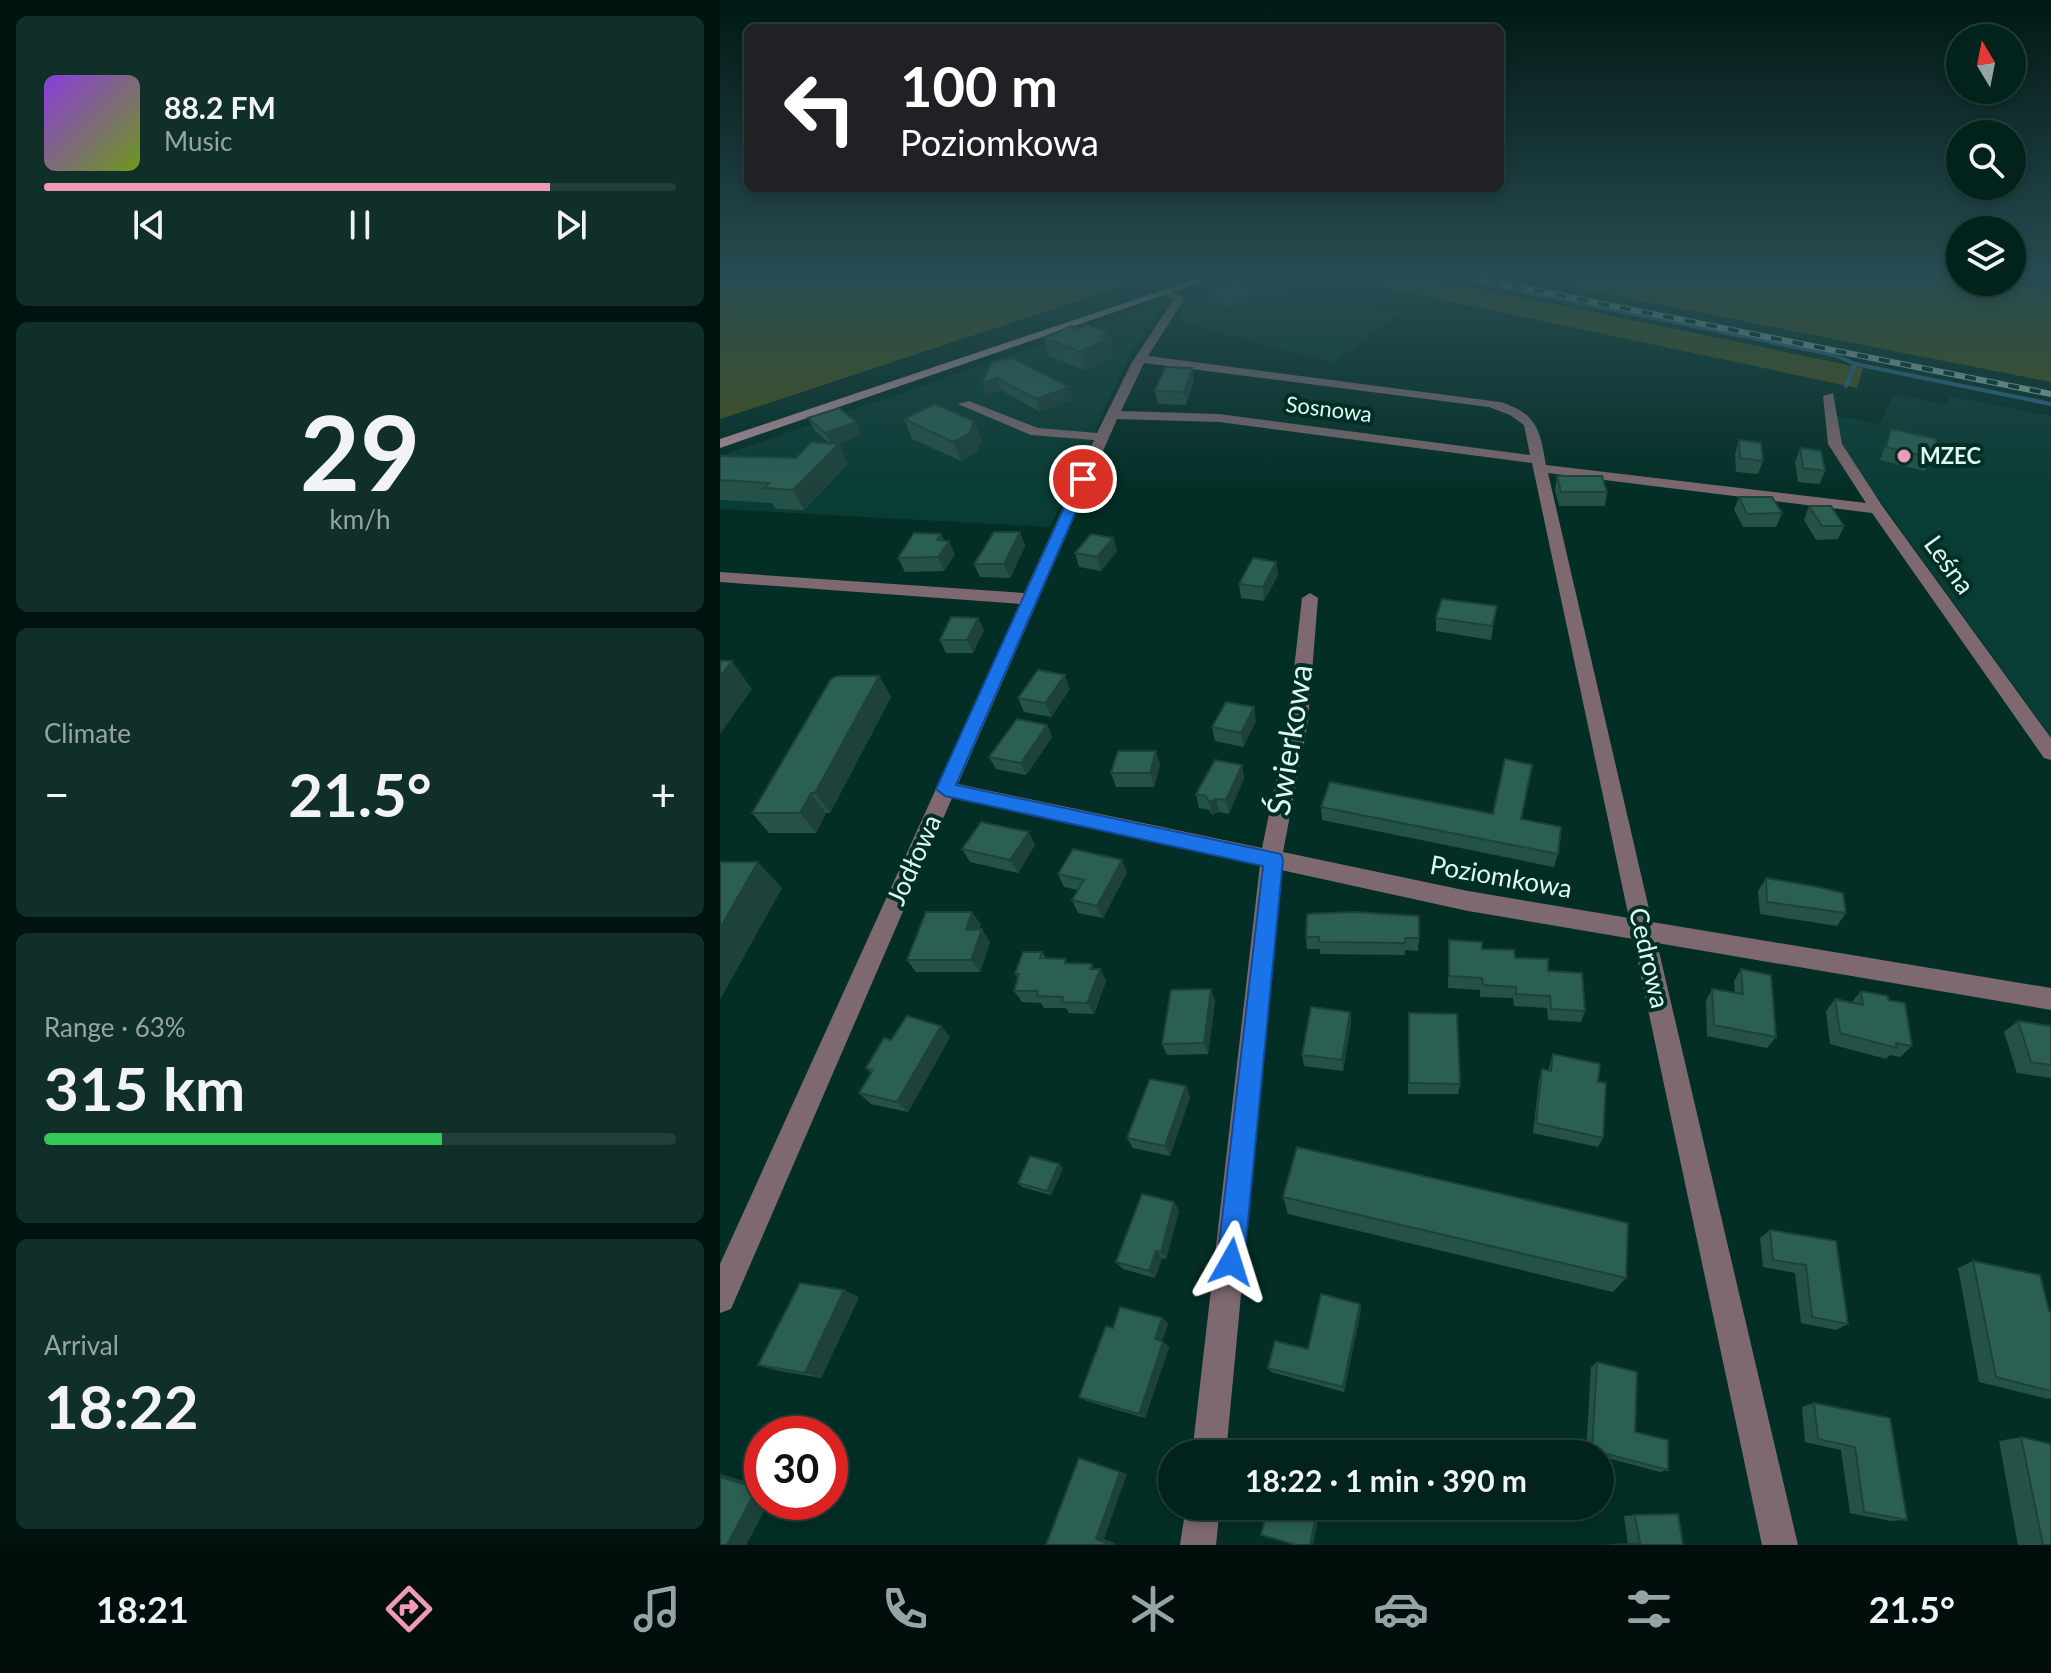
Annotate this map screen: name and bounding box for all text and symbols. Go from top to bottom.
north arrow [1946,24,2026,104]
map controls [1946,24,2026,296]
text: 100 m [900,52,1058,119]
icon: left [768,56,872,160]
text: 88.2 FM [164,89,276,125]
text: Poziomkowa [900,120,1099,164]
button: search [1946,120,2026,200]
text: Music [164,125,232,157]
icon: previous [127,203,171,247]
icon: pause [338,203,382,247]
icon: next [549,203,593,247]
button: layers [1946,216,2026,296]
text: 29 [300,388,420,513]
street label: Sosnowa [1284,390,1374,427]
place label: MZEC [1920,442,1981,469]
pin [1049,445,1117,513]
marker: MZEC [1895,447,1913,465]
icon: arrive [1061,457,1105,501]
text: km/h [330,503,390,535]
street label: Leśna [1918,529,1982,600]
street label: Świerkowa [1257,662,1320,818]
text: Climate [44,717,131,749]
text: 21.5° [288,758,432,830]
text: − [44,768,70,820]
text: + [650,768,676,820]
street label: Jodłowa [879,809,947,910]
street label: Poziomkowa [1428,848,1575,904]
street label: Cedrowa [1623,904,1677,1011]
text: Range · 63% [44,1011,186,1043]
text: 315 km [44,1052,245,1124]
position arrow [1189,1220,1273,1304]
text: Arrival [44,1329,119,1361]
text: 18:22 [44,1370,199,1442]
speed limit sign: 30 [744,1416,848,1520]
text: 18:22 · 1 min · 390 m [1245,1462,1527,1498]
icon: directions [381,1581,437,1637]
icon: music [629,1581,685,1637]
icon: phone [877,1581,933,1637]
icon: climate [1125,1581,1181,1637]
icon: car [1373,1581,1429,1637]
icon: filters [1621,1581,1677,1637]
text: 18:21 [96,1587,189,1631]
text: 21.5° [1869,1587,1955,1631]

